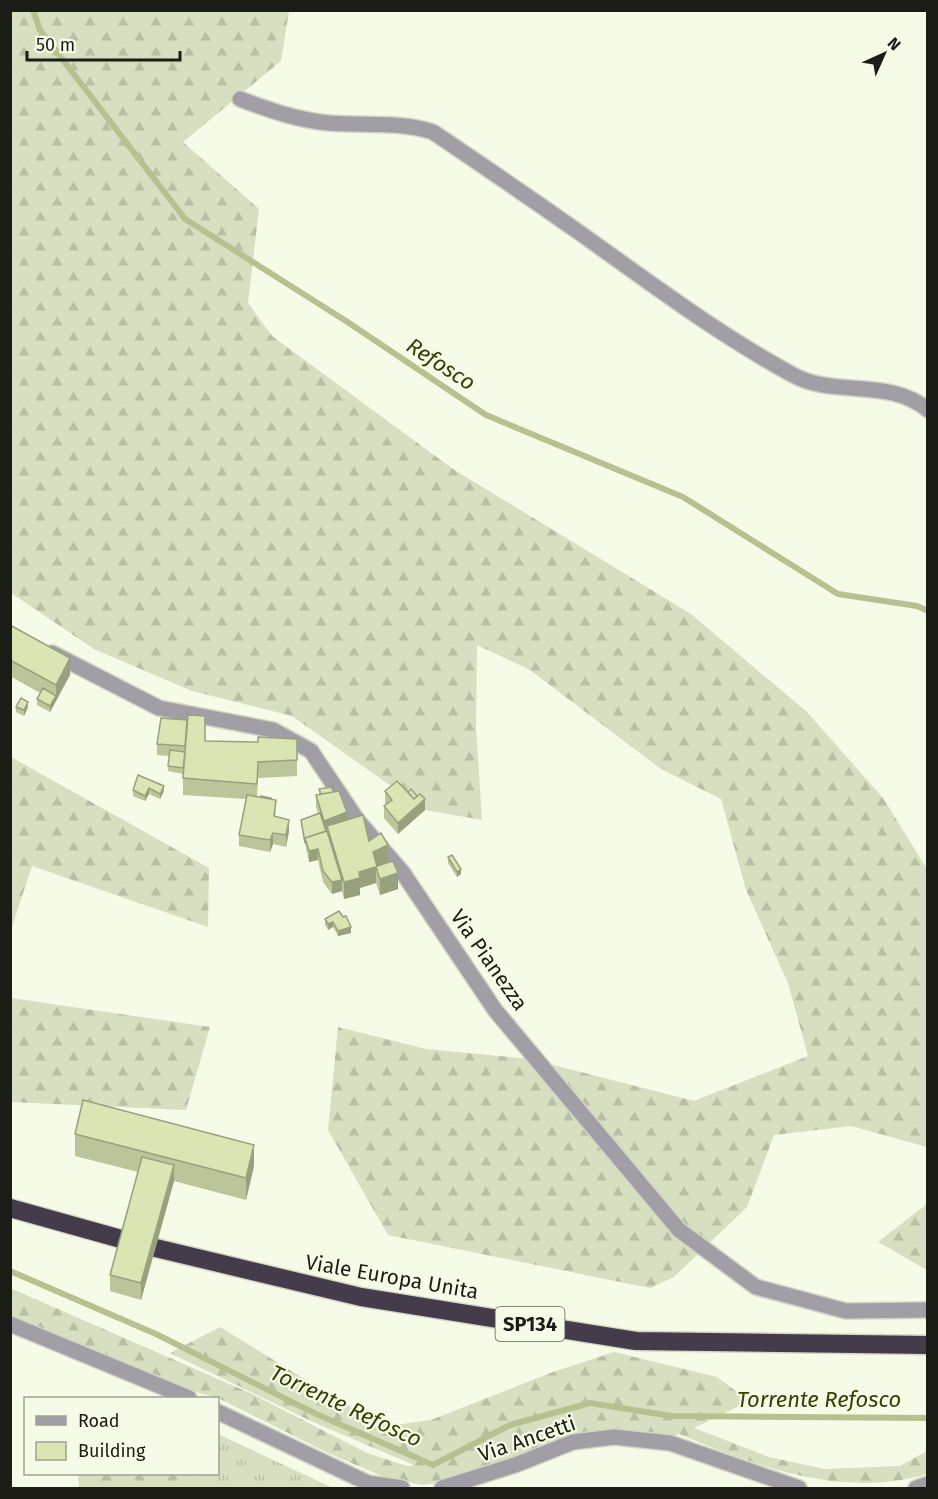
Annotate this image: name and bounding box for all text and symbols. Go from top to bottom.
scale bar [27,24,180,62]
north arrow [854,24,914,84]
text: N [884,33,905,54]
text: 50 m [36,34,75,56]
water label: Refosco [401,332,481,396]
street label: Via Pianezza [445,905,533,1015]
street label: Viale Europa Unita [304,1249,480,1305]
road number: SP134 [496,1307,564,1341]
water label: Torrente Refosco [266,1359,426,1453]
water label: Torrente Refosco [737,1386,901,1413]
legend [24,1397,219,1475]
text: Road [78,1410,120,1432]
street label: Via Ancetti [475,1410,579,1468]
text: Building [78,1440,146,1462]

